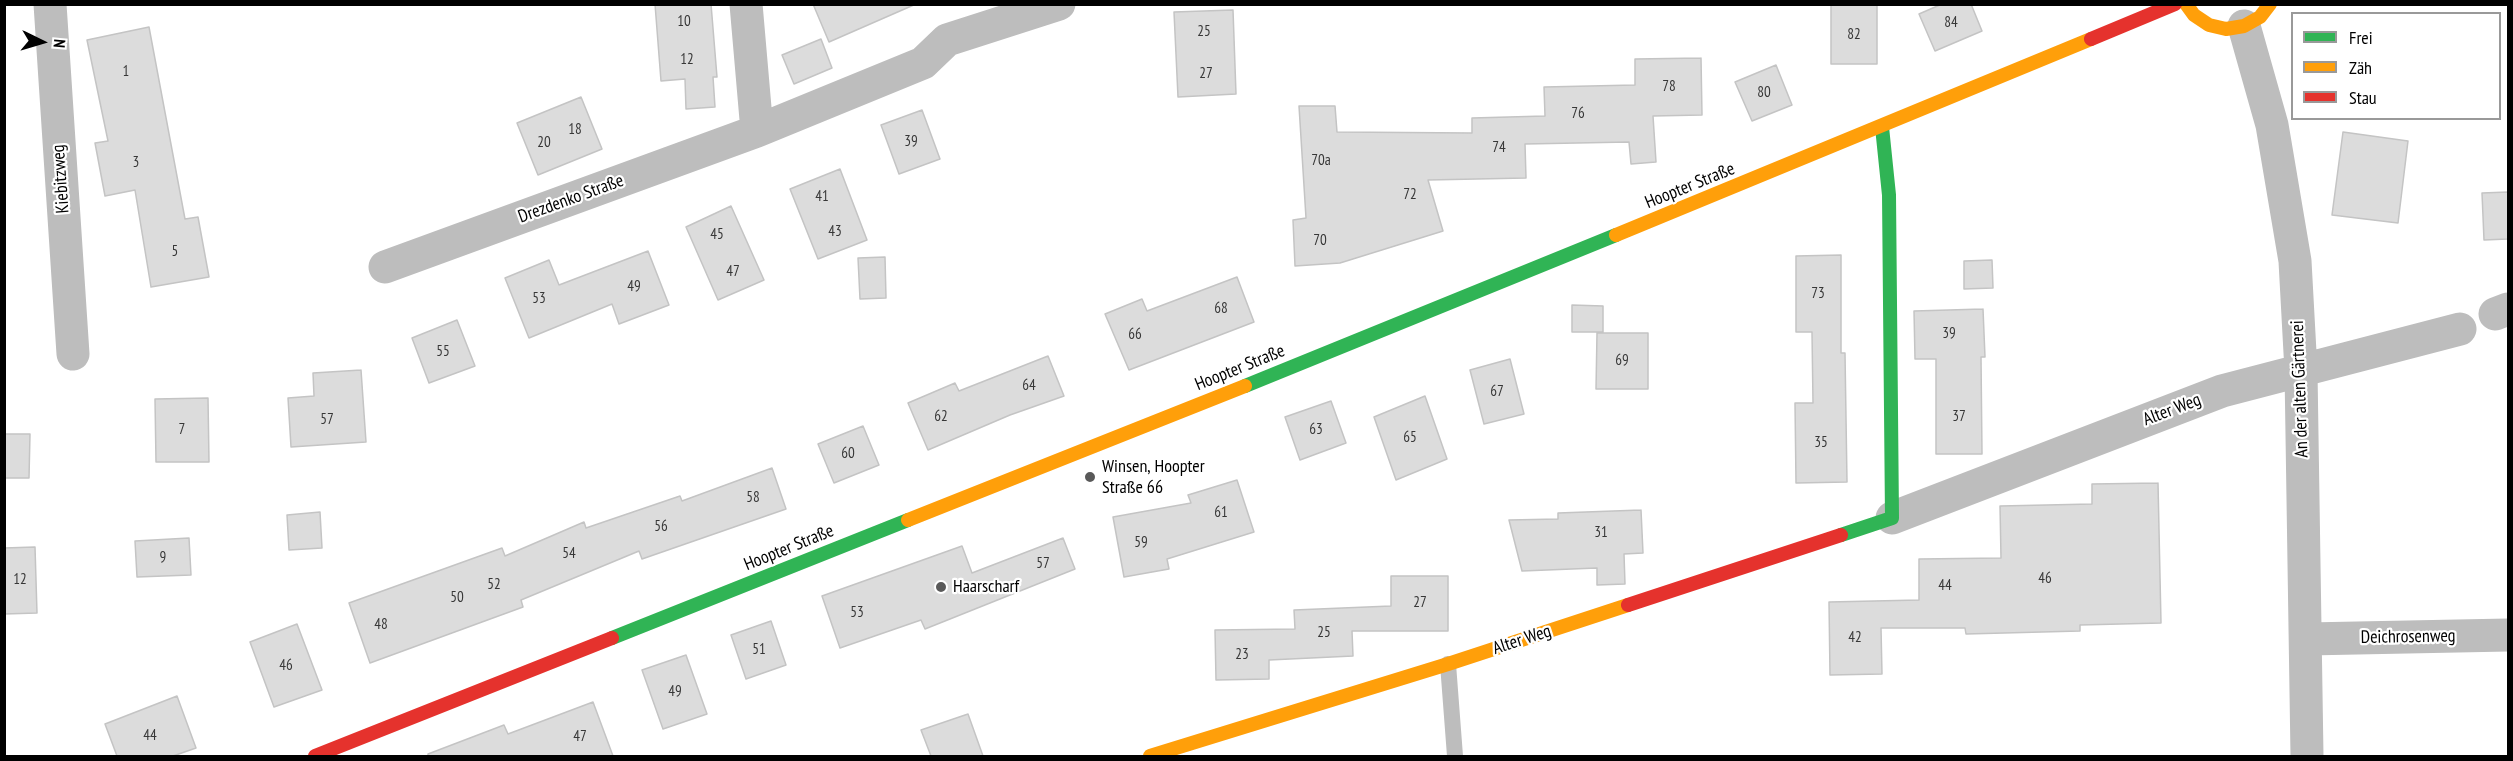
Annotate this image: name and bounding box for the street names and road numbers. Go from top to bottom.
street label: Kiebitzweg [48,144,74,214]
street label: Hoopter Straße [1642,158,1738,214]
street label: Drezdenko Straße [515,170,627,228]
street label: An der alten Gärtnerei [2287,320,2313,458]
street label: Hoopter Straße [1192,340,1288,396]
street label: Alter Weg [2140,389,2204,431]
street label: Hoopter Straße [741,520,837,576]
street label: Alter Weg [1490,620,1554,660]
street label: Deichrosenweg [2360,625,2456,649]

